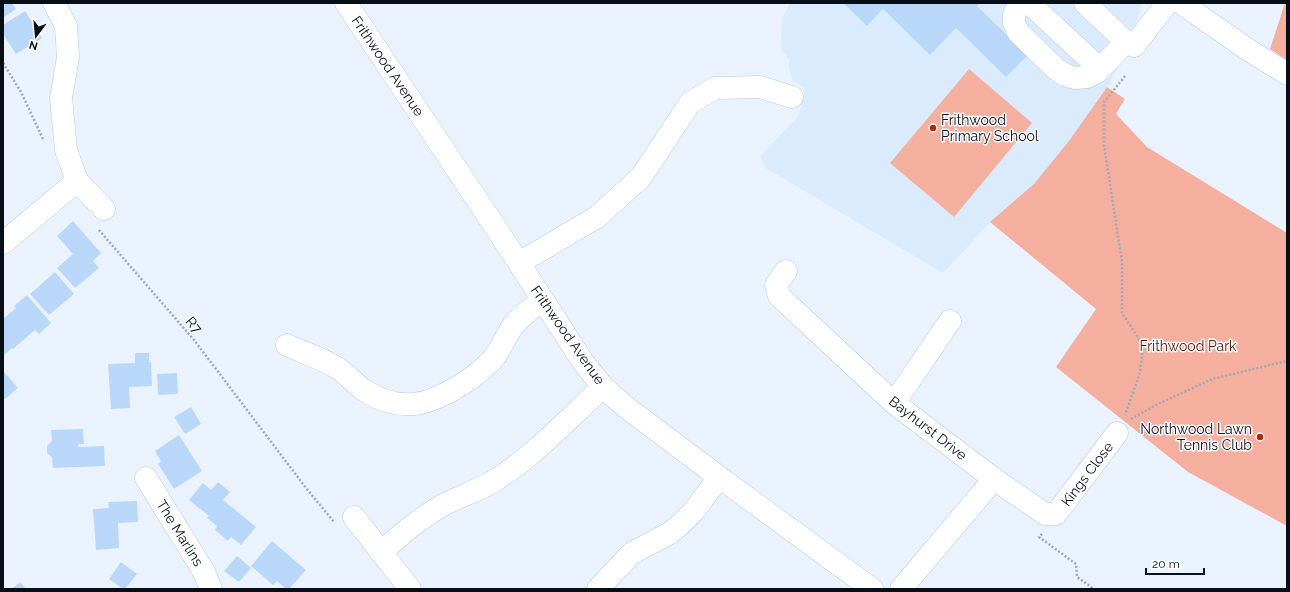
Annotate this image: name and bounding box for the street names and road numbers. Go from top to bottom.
street label: Frithwood Avenue [349,13,427,119]
street label: Frithwood Avenue [528,282,608,388]
street label: R7 [183,313,206,337]
street label: Bayhurst Drive [886,393,970,463]
street label: Kings Close [1058,439,1116,509]
street label: The Marlins [153,497,207,569]

